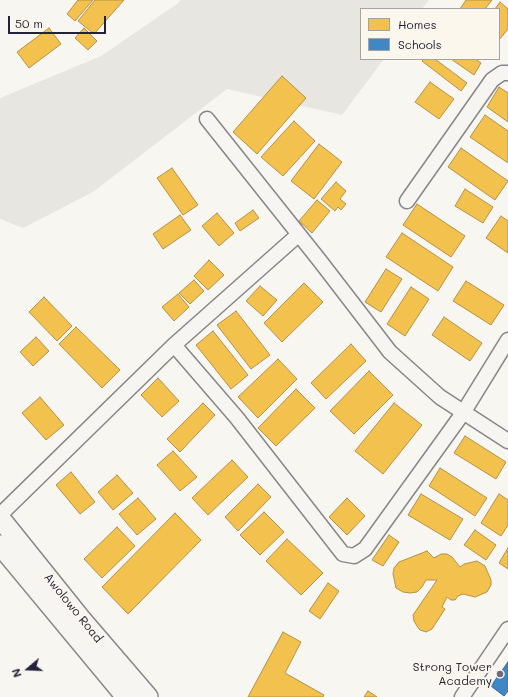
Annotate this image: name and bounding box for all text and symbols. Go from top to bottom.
scale bar [10,8,108,34]
legend [360,8,500,60]
text: 50 m [15,15,43,31]
text: Homes [398,16,437,32]
text: Schools [398,36,442,52]
street label: Awolowo Road [41,570,105,646]
north arrow [8,649,48,689]
place label: Strong Tower Academy [413,660,492,688]
text: N [8,667,25,679]
marker: Strong Tower Academy [495,669,505,679]

